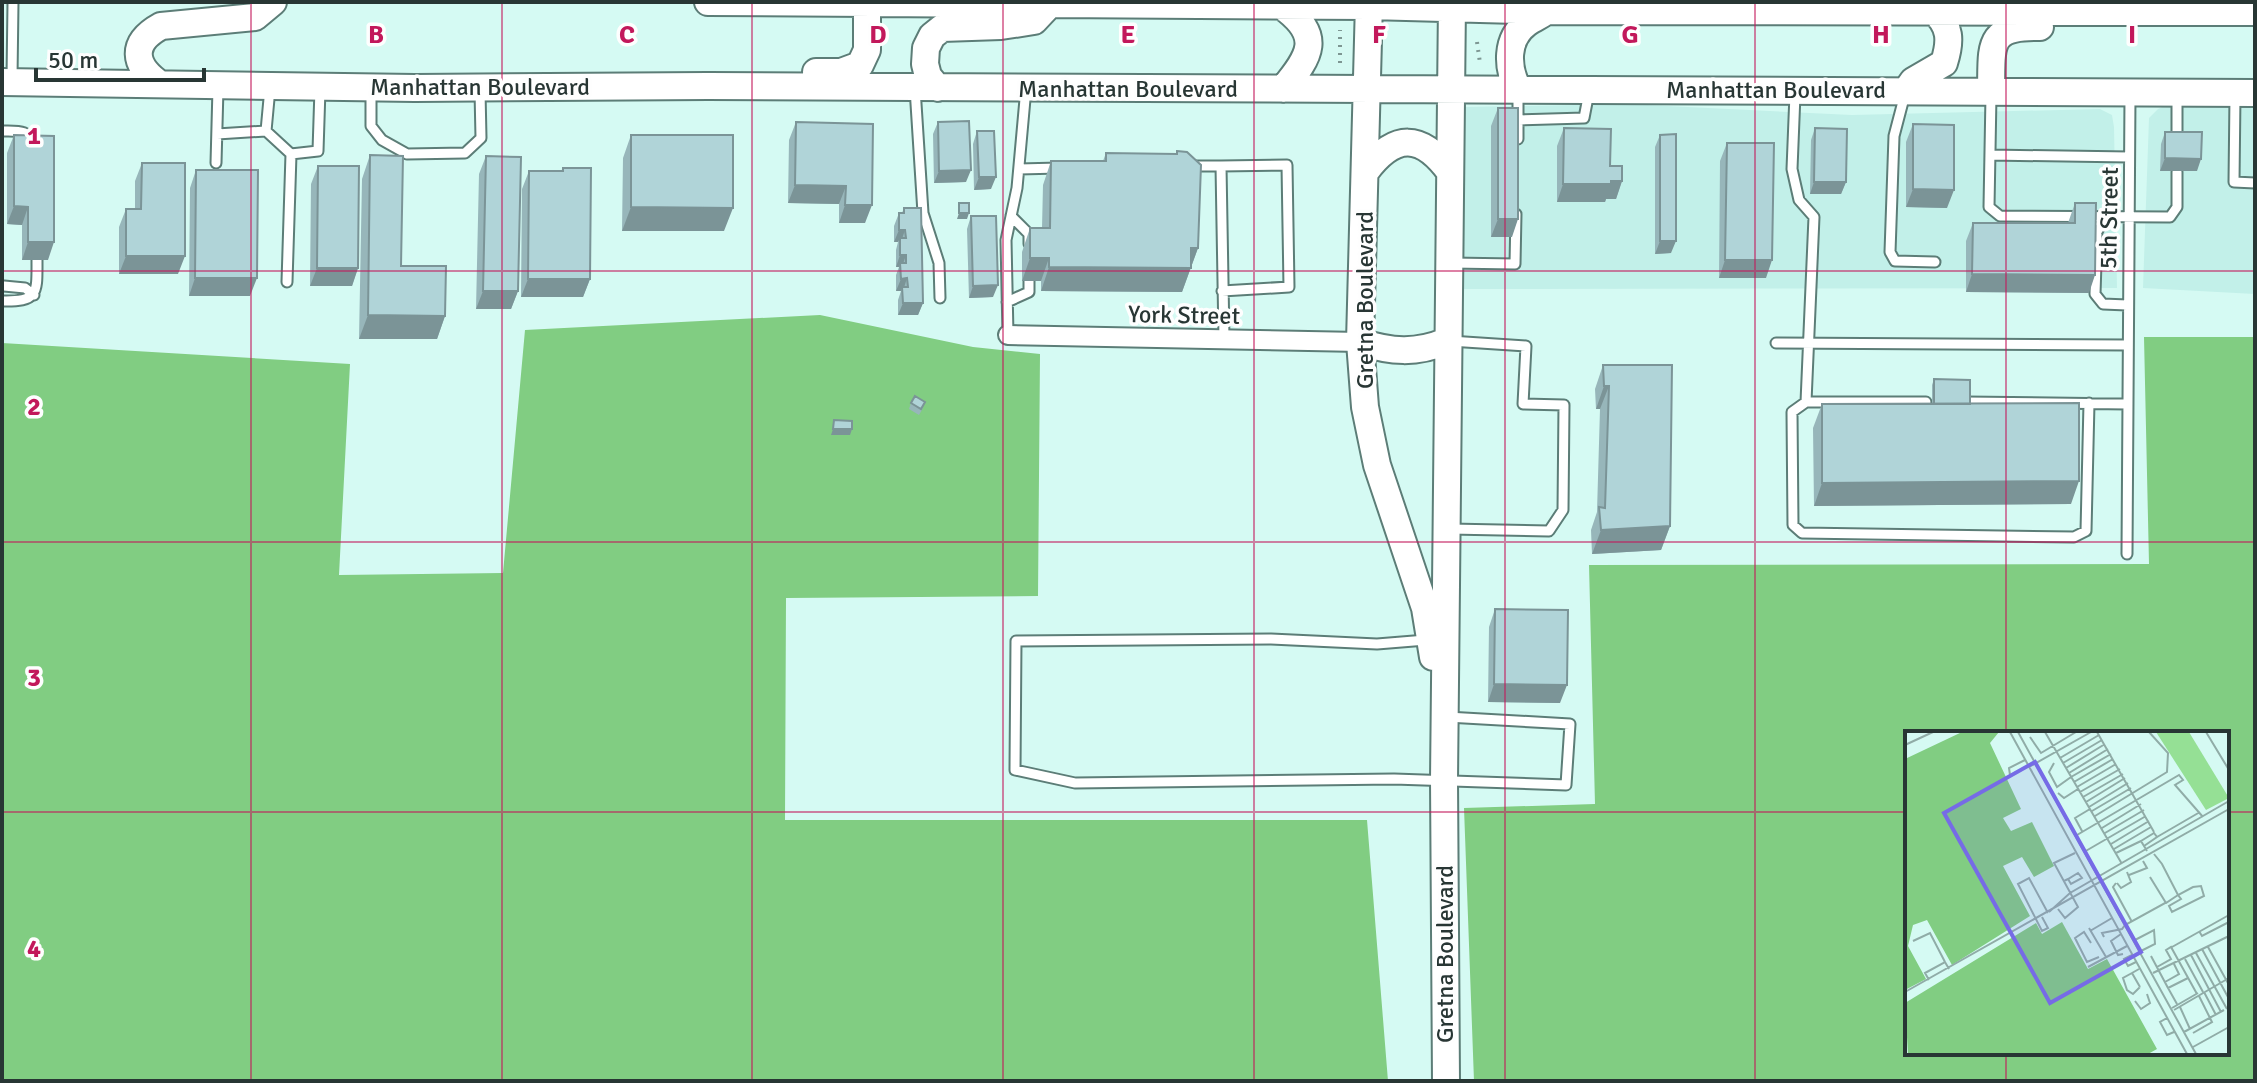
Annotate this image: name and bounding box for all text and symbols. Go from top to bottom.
text: B [368,19,384,51]
text: C [619,19,635,51]
text: D [869,19,887,51]
text: E [1121,19,1135,51]
text: F [1372,19,1386,51]
text: G [1621,19,1639,51]
text: H [1872,19,1890,51]
text: I [2128,19,2136,51]
scale bar [36,32,204,82]
text: 50 m [48,45,98,75]
street label: Manhattan Boulevard [370,72,590,102]
street label: Manhattan Boulevard [1018,74,1238,104]
street label: Manhattan Boulevard [1666,75,1886,105]
text: 1 [27,120,41,152]
street label: 5th Street [2093,167,2125,269]
street label: Gretna Boulevard [1350,211,1380,389]
street label: York Street [1128,299,1240,331]
text: 2 [27,391,41,423]
text: 3 [27,662,41,694]
inset map [1905,731,2229,1055]
street label: Gretna Boulevard [1430,865,1460,1043]
text: 4 [27,933,41,965]

